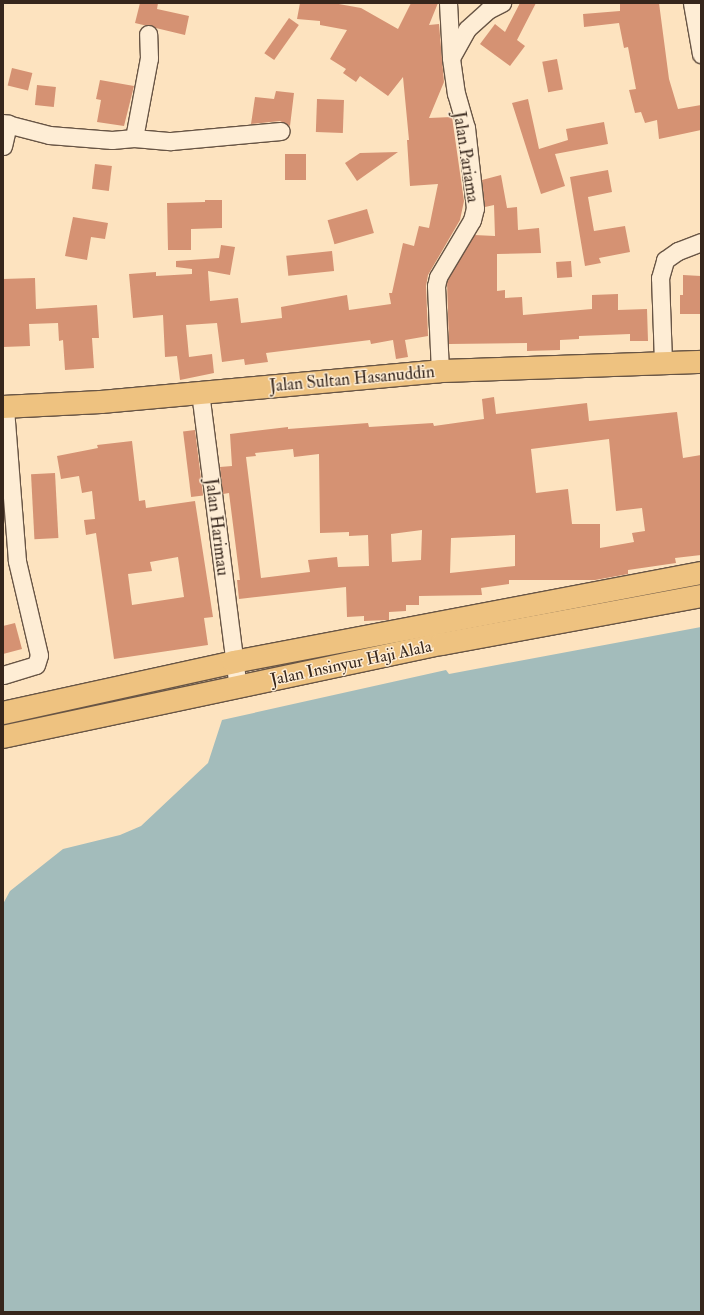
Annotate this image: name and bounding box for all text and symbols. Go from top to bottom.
street label: Jalan Pariama [449,110,483,204]
street label: Jalan Sultan Hasanuddin [269,362,435,396]
street label: Jalan Harimau [201,477,233,577]
street label: Jalan Insinyur Haji Alala [268,636,434,690]

